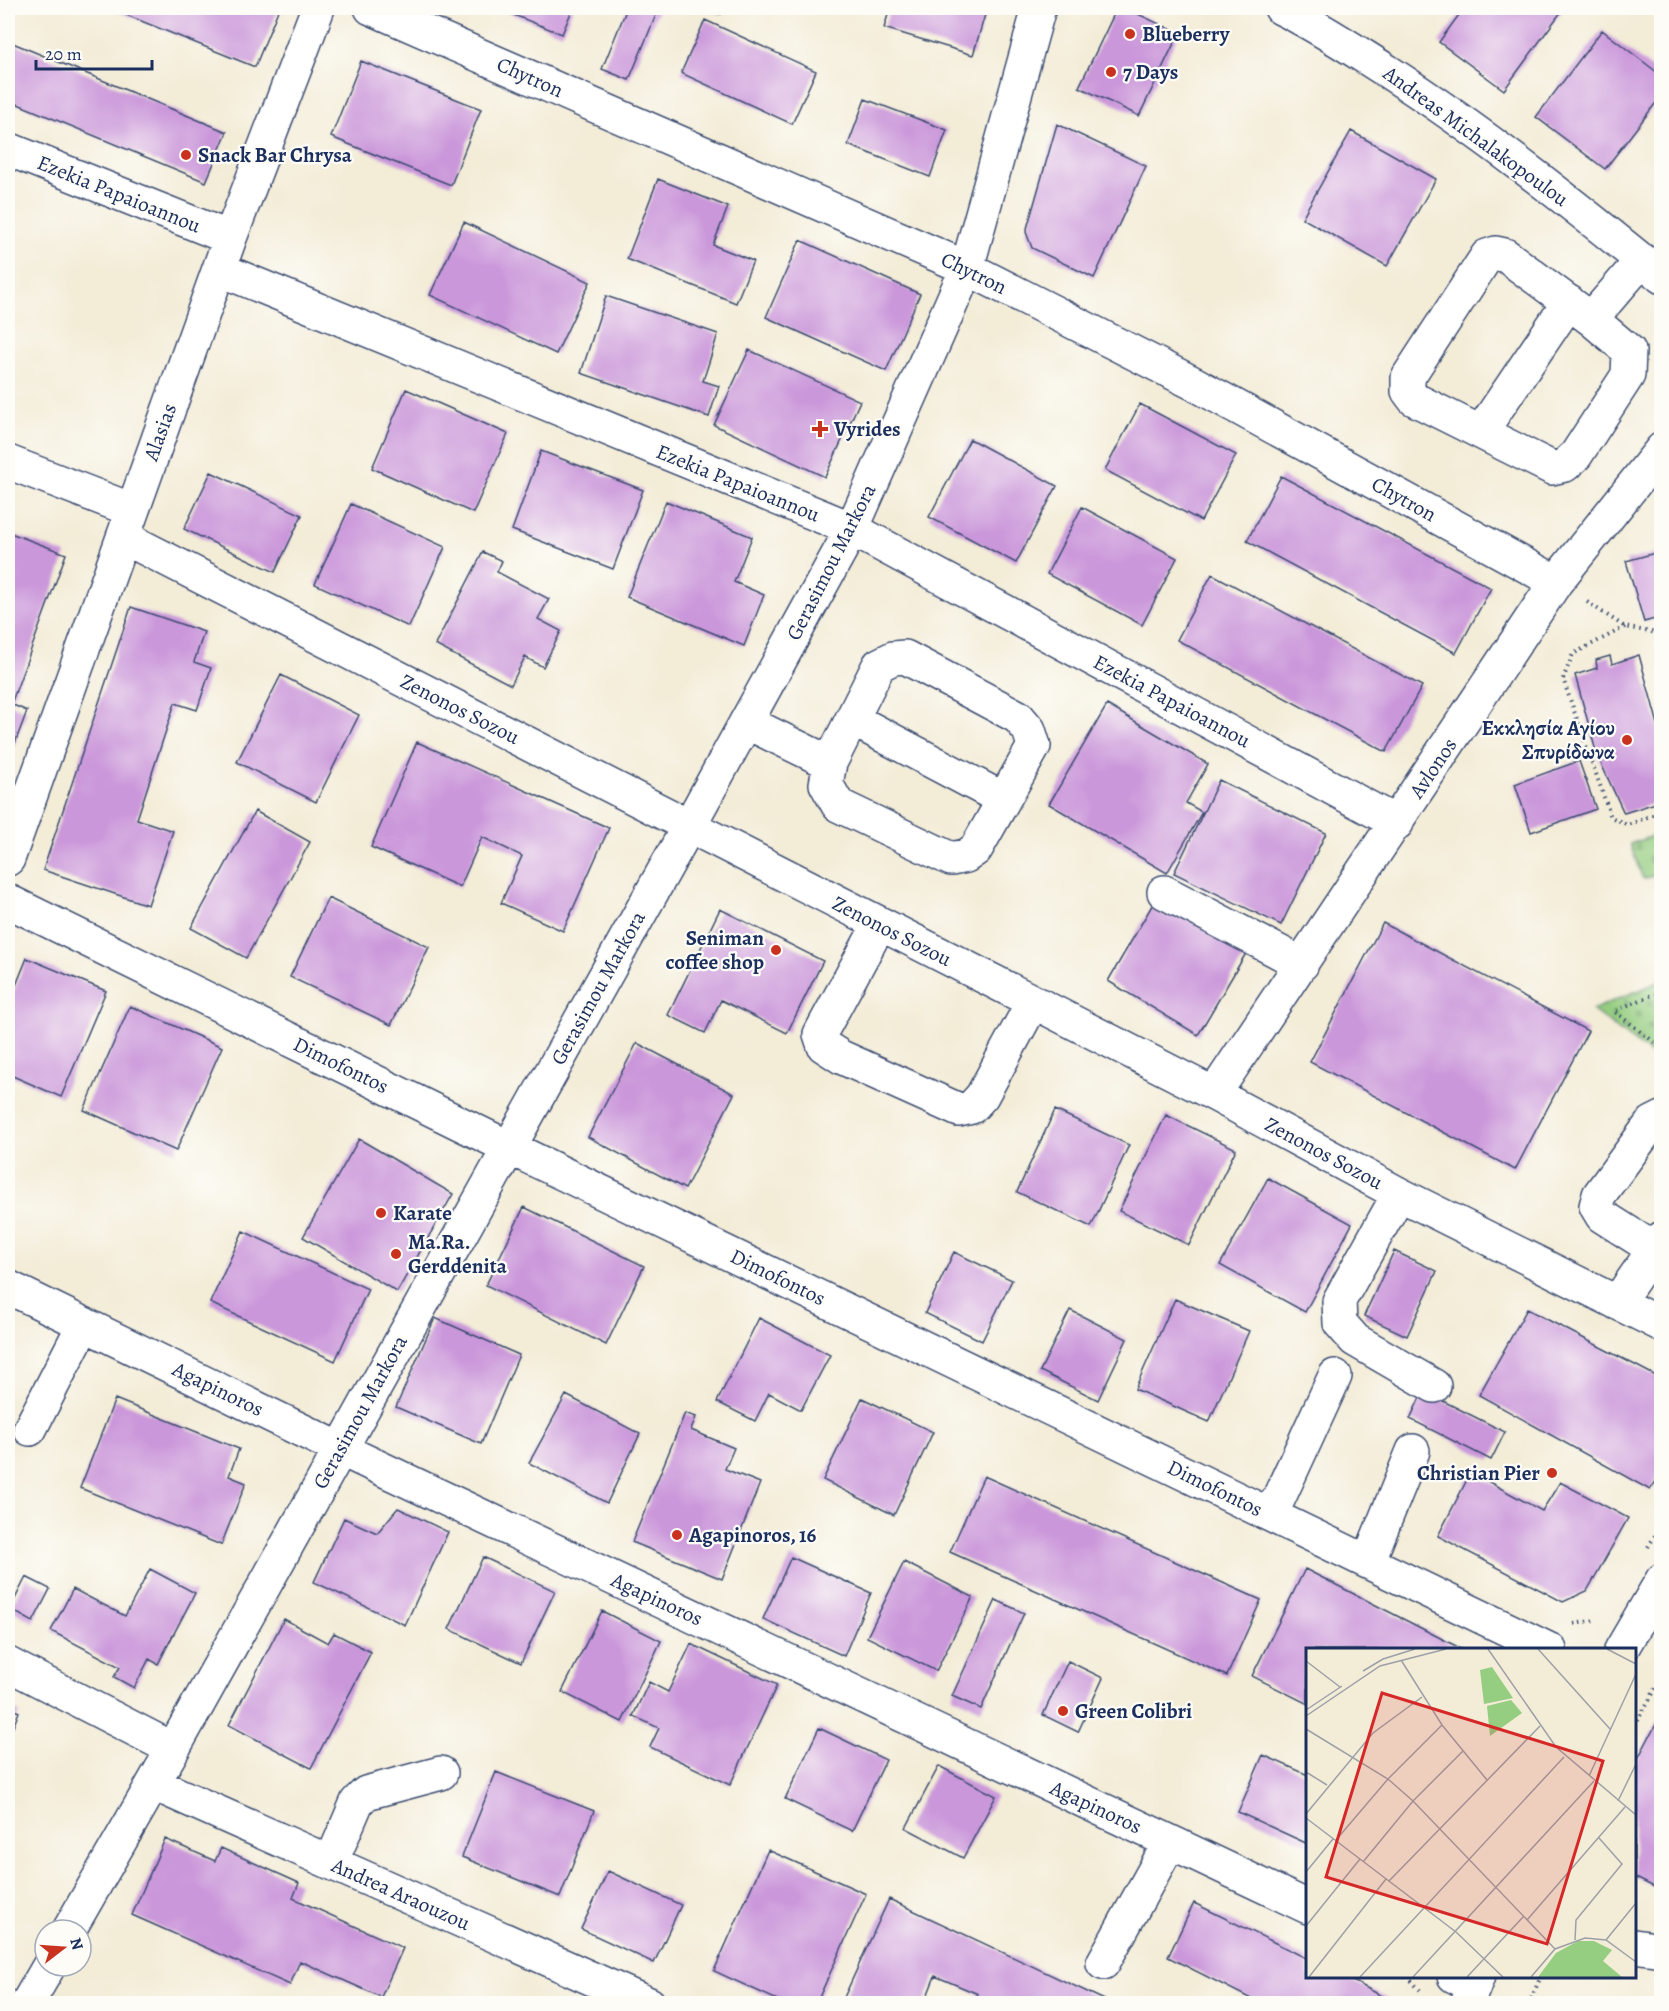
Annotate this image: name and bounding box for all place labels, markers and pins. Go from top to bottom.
place label: Blueberry [1142,20,1231,48]
marker: Blueberry [1123,27,1137,41]
place label: 7 Days [1123,58,1178,86]
marker: 7 Days [1104,65,1118,79]
place label: Snack Bar Chrysa [198,141,353,169]
marker: Snack Bar Chrysa [179,148,193,162]
place label: Vyrides [833,415,901,443]
marker: Vyrides [811,420,829,438]
place label: Εκκλησία Αγίου Σπυρίδωνα [1481,714,1615,766]
marker: Εκκλησία Αγίου Σπυρίδωνα [1620,733,1634,747]
place label: Seniman coffee shop [666,924,764,976]
marker: Seniman coffee shop [769,943,783,957]
place label: Karate [393,1199,452,1227]
marker: Karate [374,1206,388,1220]
place label: Ma.Ra. Gerddenita [408,1228,508,1280]
marker: Ma.Ra. Gerddenita [389,1247,403,1261]
place label: Christian Pier [1417,1459,1540,1487]
marker: Christian Pier [1545,1466,1559,1480]
place label: Agapinoros, 16 [688,1521,817,1549]
marker: Agapinoros, 16 [670,1528,684,1542]
place label: Green Colibri [1075,1697,1192,1725]
marker: Green Colibri [1056,1704,1070,1718]

